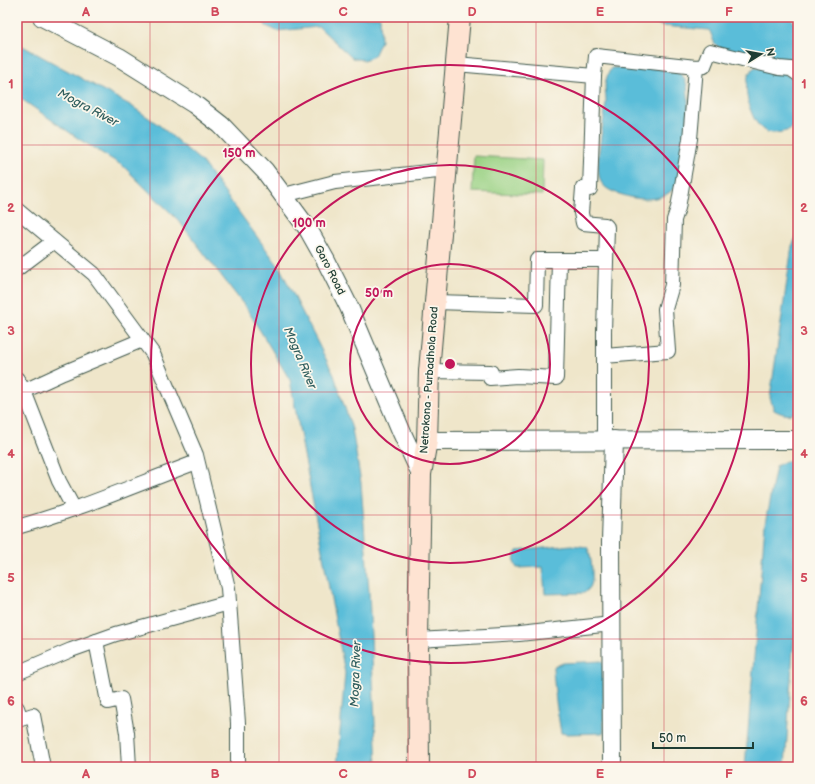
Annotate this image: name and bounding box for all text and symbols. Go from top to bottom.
text: A [81,4,90,20]
text: B [210,4,220,20]
text: C [338,4,348,20]
text: D [467,4,477,20]
text: E [596,4,605,20]
text: F [725,4,733,20]
north arrow [741,34,781,74]
text: N [763,47,777,57]
text: 1 [8,76,14,92]
text: 1 [801,76,807,92]
water label: Mogra River [55,86,122,131]
text: 150 m [223,146,255,161]
text: 2 [7,200,15,216]
text: 2 [800,200,808,216]
text: 100 m [292,216,326,231]
street label: Garo Road [312,243,348,297]
text: 50 m [365,286,393,301]
street label: Netrokona - Purbadhola Road [417,306,441,454]
text: 3 [7,323,15,339]
text: 3 [800,323,808,339]
water label: Mogra River [280,325,320,393]
centre of rings [443,357,457,371]
text: 4 [7,446,15,462]
text: 4 [800,446,808,462]
text: 5 [7,570,15,586]
text: 5 [800,570,808,586]
water label: Mogra River [347,639,365,707]
text: 6 [7,693,15,709]
text: 6 [800,693,808,709]
scale bar [653,724,753,750]
text: 50 m [659,731,686,746]
text: A [81,766,90,782]
text: B [210,766,220,782]
text: C [338,766,348,782]
text: D [467,766,477,782]
text: E [596,766,605,782]
text: F [725,766,733,782]

